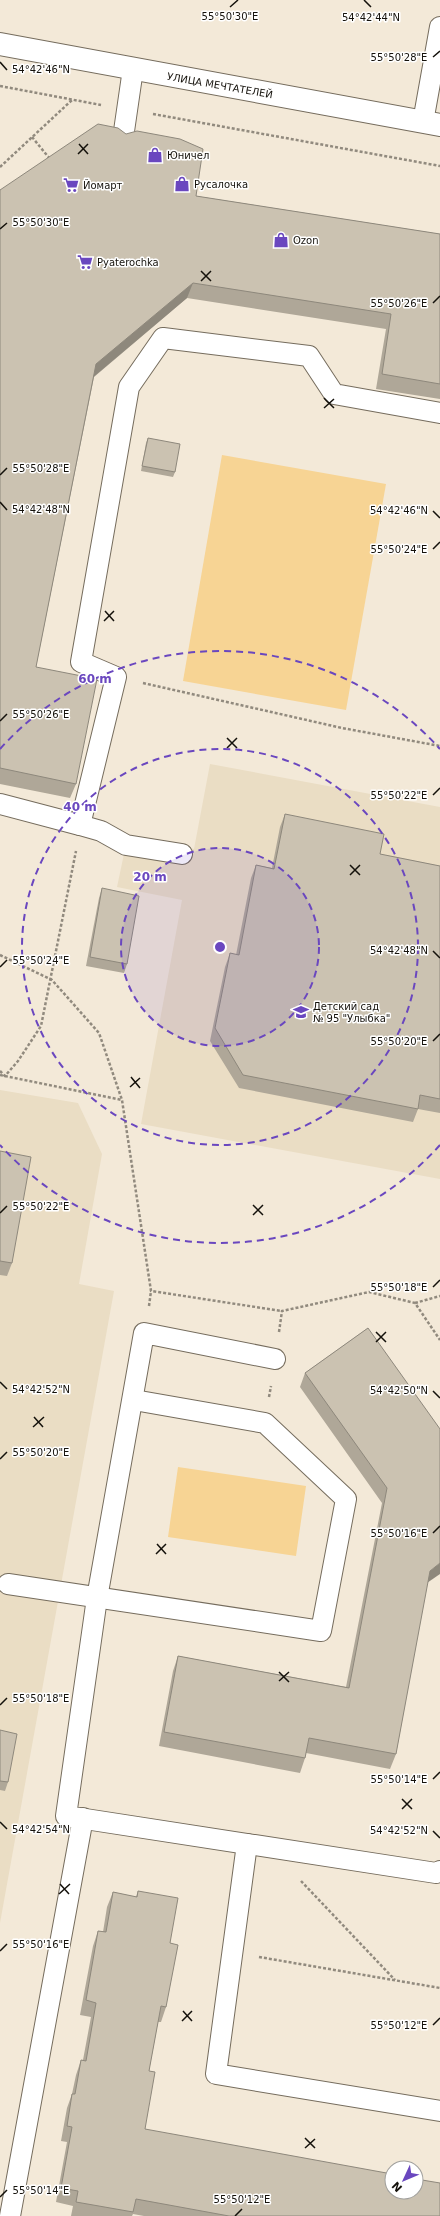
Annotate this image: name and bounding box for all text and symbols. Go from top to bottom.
text: 55°50'30"E [202,11,258,22]
text: 54°42'44"N [342,12,400,23]
text: 55°50'28"E [371,52,427,63]
text: 54°42'46"N [12,64,70,75]
street label: УЛИЦА МЕЧТАТЕЛЕЙ [166,70,274,100]
shop icon: Юничел [146,146,164,164]
place label: Юничел [167,150,209,161]
shop icon: Русалочка [173,175,191,193]
supermarket icon: Йомарт [62,176,80,194]
place label: Йомарт [83,179,123,191]
place label: Русалочка [194,179,248,190]
text: 55°50'30"E [13,217,69,228]
shop icon: Ozon [272,231,290,249]
place label: Ozon [293,235,319,246]
supermarket icon: Pyaterochka [76,253,94,271]
place label: Pyaterochka [97,257,159,268]
text: 55°50'26"E [371,298,427,309]
text: 55°50'28"E [13,463,69,474]
text: 54°42'48"N [12,504,70,515]
text: 54°42'46"N [370,505,428,516]
text: 55°50'24"E [371,544,427,555]
text: 60 m [78,672,112,686]
text: 55°50'26"E [13,709,69,720]
text: 55°50'22"E [371,790,427,801]
text: 40 m [63,800,97,814]
text: 20 m [133,870,167,884]
centre of rings [213,940,227,954]
text: 54°42'48"N [370,945,428,956]
text: 55°50'24"E [13,955,69,966]
place label: Детский сад № 95 "Улыбка" [313,1001,390,1024]
school or university icon: Детский сад № 95 "Улыбка" [292,1003,310,1021]
text: 55°50'20"E [371,1036,427,1047]
text: 55°50'22"E [13,1201,69,1212]
text: 55°50'18"E [371,1282,427,1293]
text: 54°42'52"N [12,1384,70,1395]
text: 54°42'50"N [370,1385,428,1396]
text: 55°50'20"E [13,1447,69,1458]
text: 55°50'16"E [371,1528,427,1539]
text: 55°50'18"E [13,1693,69,1704]
text: 55°50'14"E [371,1774,427,1785]
text: 54°42'54"N [12,1824,70,1835]
text: 54°42'52"N [370,1825,428,1836]
text: 55°50'16"E [13,1939,69,1950]
text: 55°50'12"E [371,2020,427,2031]
north arrow [384,2160,424,2200]
text: N [389,2179,405,2194]
text: 55°50'14"E [13,2185,69,2196]
text: 55°50'12"E [214,2194,270,2205]

